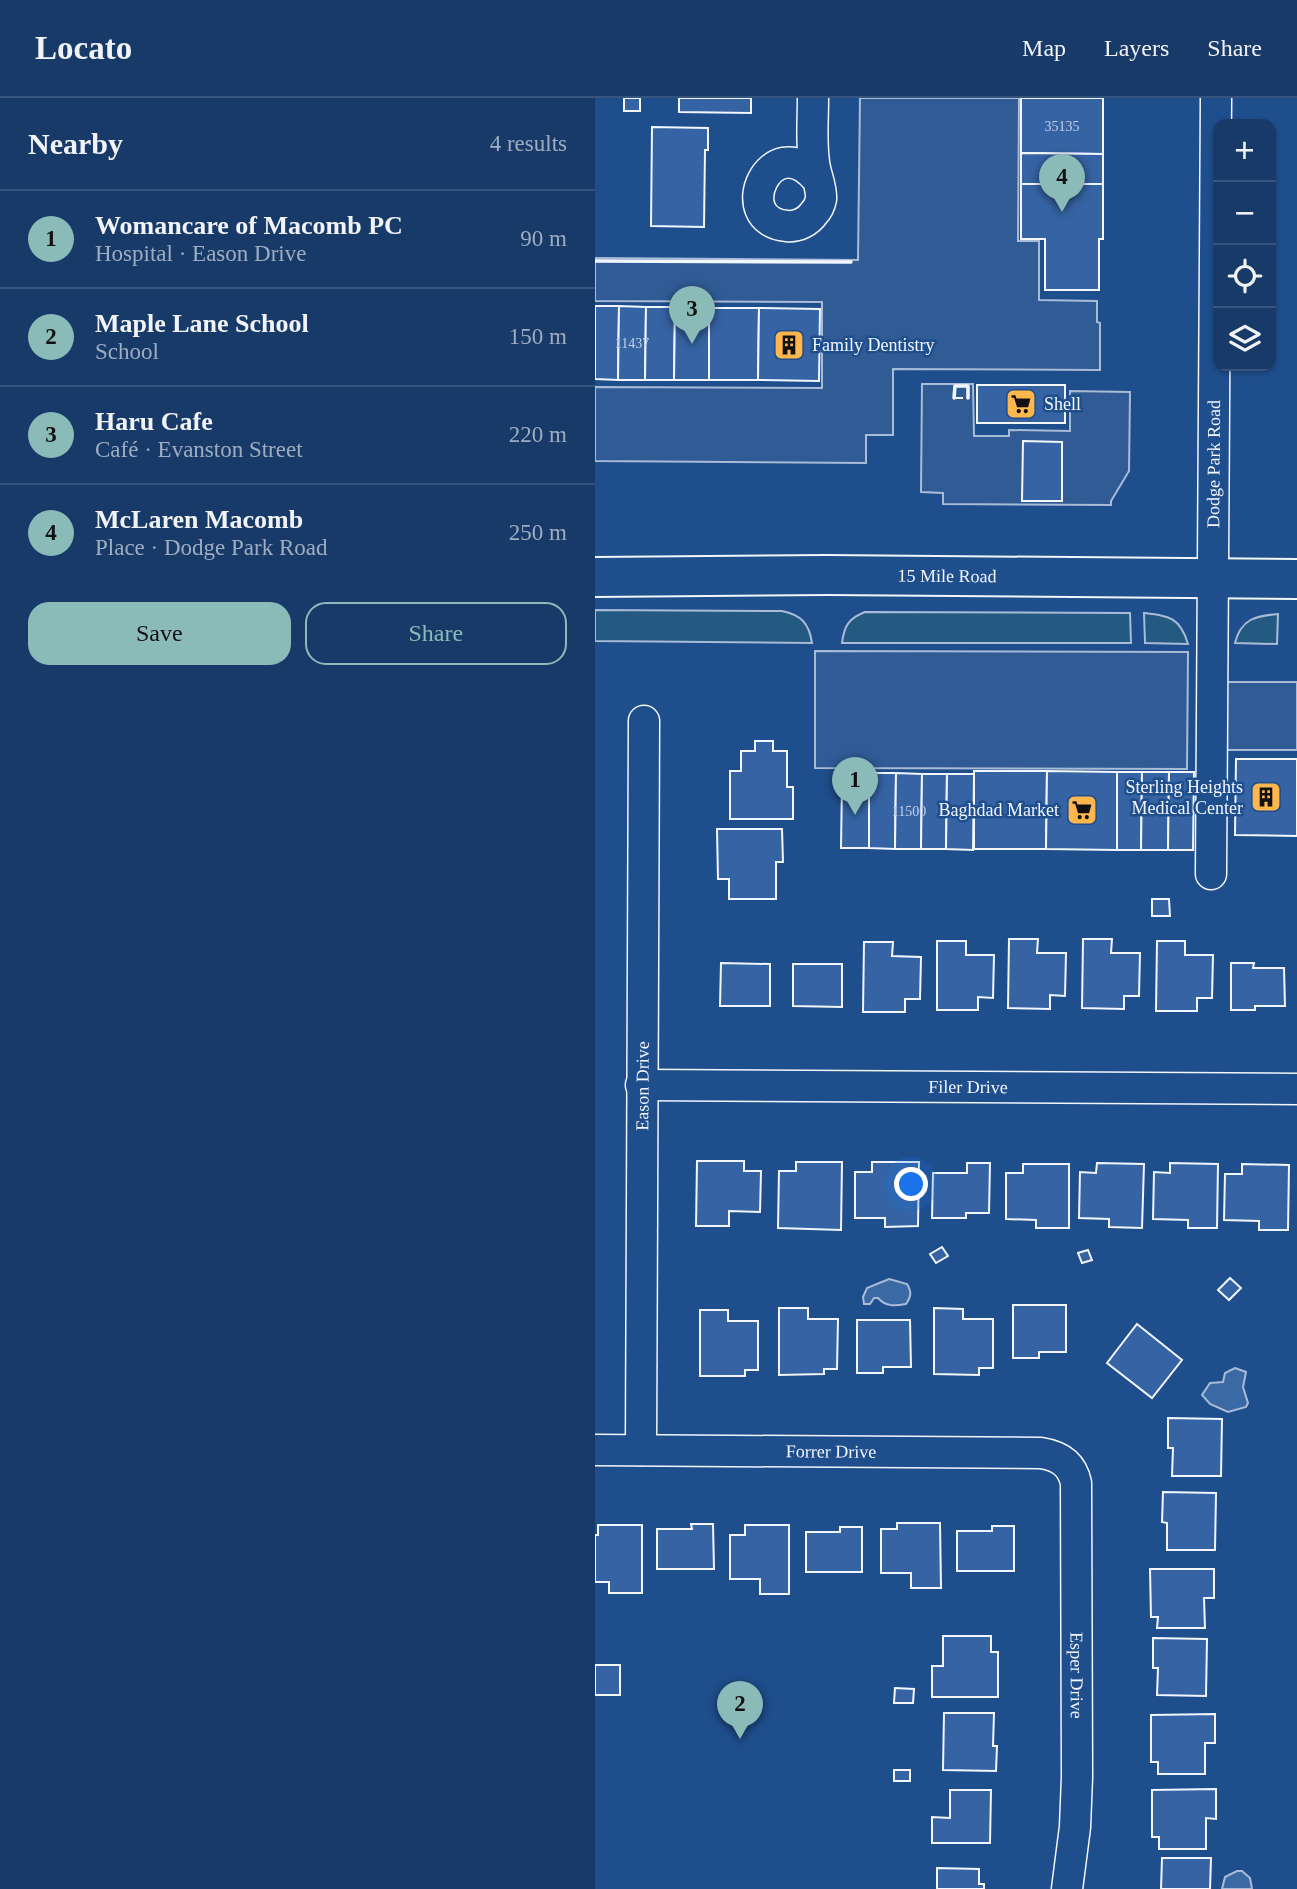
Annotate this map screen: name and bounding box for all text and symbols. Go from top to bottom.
text: Locato [35,30,132,66]
text: Map [1022,35,1066,61]
text: Layers [1104,35,1169,61]
text: Share [1207,35,1262,61]
house number: 35135 [1045,119,1080,134]
map controls [1213,119,1276,371]
button: + [1213,119,1276,182]
text: Nearby [28,127,123,160]
text: 4 results [490,131,567,156]
pin: 4 [1039,154,1085,212]
button: − [1213,182,1276,245]
text: Womancare of Macomb PC [95,211,403,240]
text: 1 [45,226,57,251]
text: 90 m [520,226,567,251]
text: Hospital · Eason Drive [95,241,306,266]
button: locate [1213,245,1276,308]
pin: 3 [669,286,715,344]
button: layers [1213,308,1276,371]
text: Maple Lane School [95,309,309,338]
text: 2 [45,324,57,349]
text: 150 m [509,324,567,349]
building icon: Family Dentistry [772,328,806,362]
place label: Family Dentistry [812,335,935,355]
house number: 11437 [615,336,649,351]
text: School [95,339,159,364]
supermarket icon: Shell [1004,387,1038,421]
place label: Shell [1044,394,1081,414]
street label: Dodge Park Road [1203,400,1224,528]
text: Haru Cafe [95,407,213,436]
text: 3 [45,422,57,447]
text: 220 m [509,422,567,447]
text: Café · Evanston Street [95,437,303,462]
text: McLaren Macomb [95,505,303,534]
text: 4 [45,520,57,545]
text: 250 m [509,520,567,545]
text: Place · Dodge Park Road [95,535,328,560]
street label: 15 Mile Road [897,566,997,586]
button: Save [28,602,291,665]
button: Share [305,602,567,665]
pin: 1 [832,757,878,815]
place label: Sterling Heights Medical Center [1126,777,1243,818]
building icon: Sterling Heights Medical Center [1249,780,1283,814]
supermarket icon: Baghdad Market [1065,793,1099,827]
place label: Baghdad Market [939,800,1059,820]
house number: 11500 [892,804,926,819]
street label: Eason Drive [632,1041,653,1131]
street label: Filer Drive [928,1077,1008,1097]
your location [894,1167,928,1201]
street label: Forrer Drive [786,1441,876,1462]
street label: Esper Drive [1067,1632,1087,1719]
pin: 2 [717,1681,763,1739]

